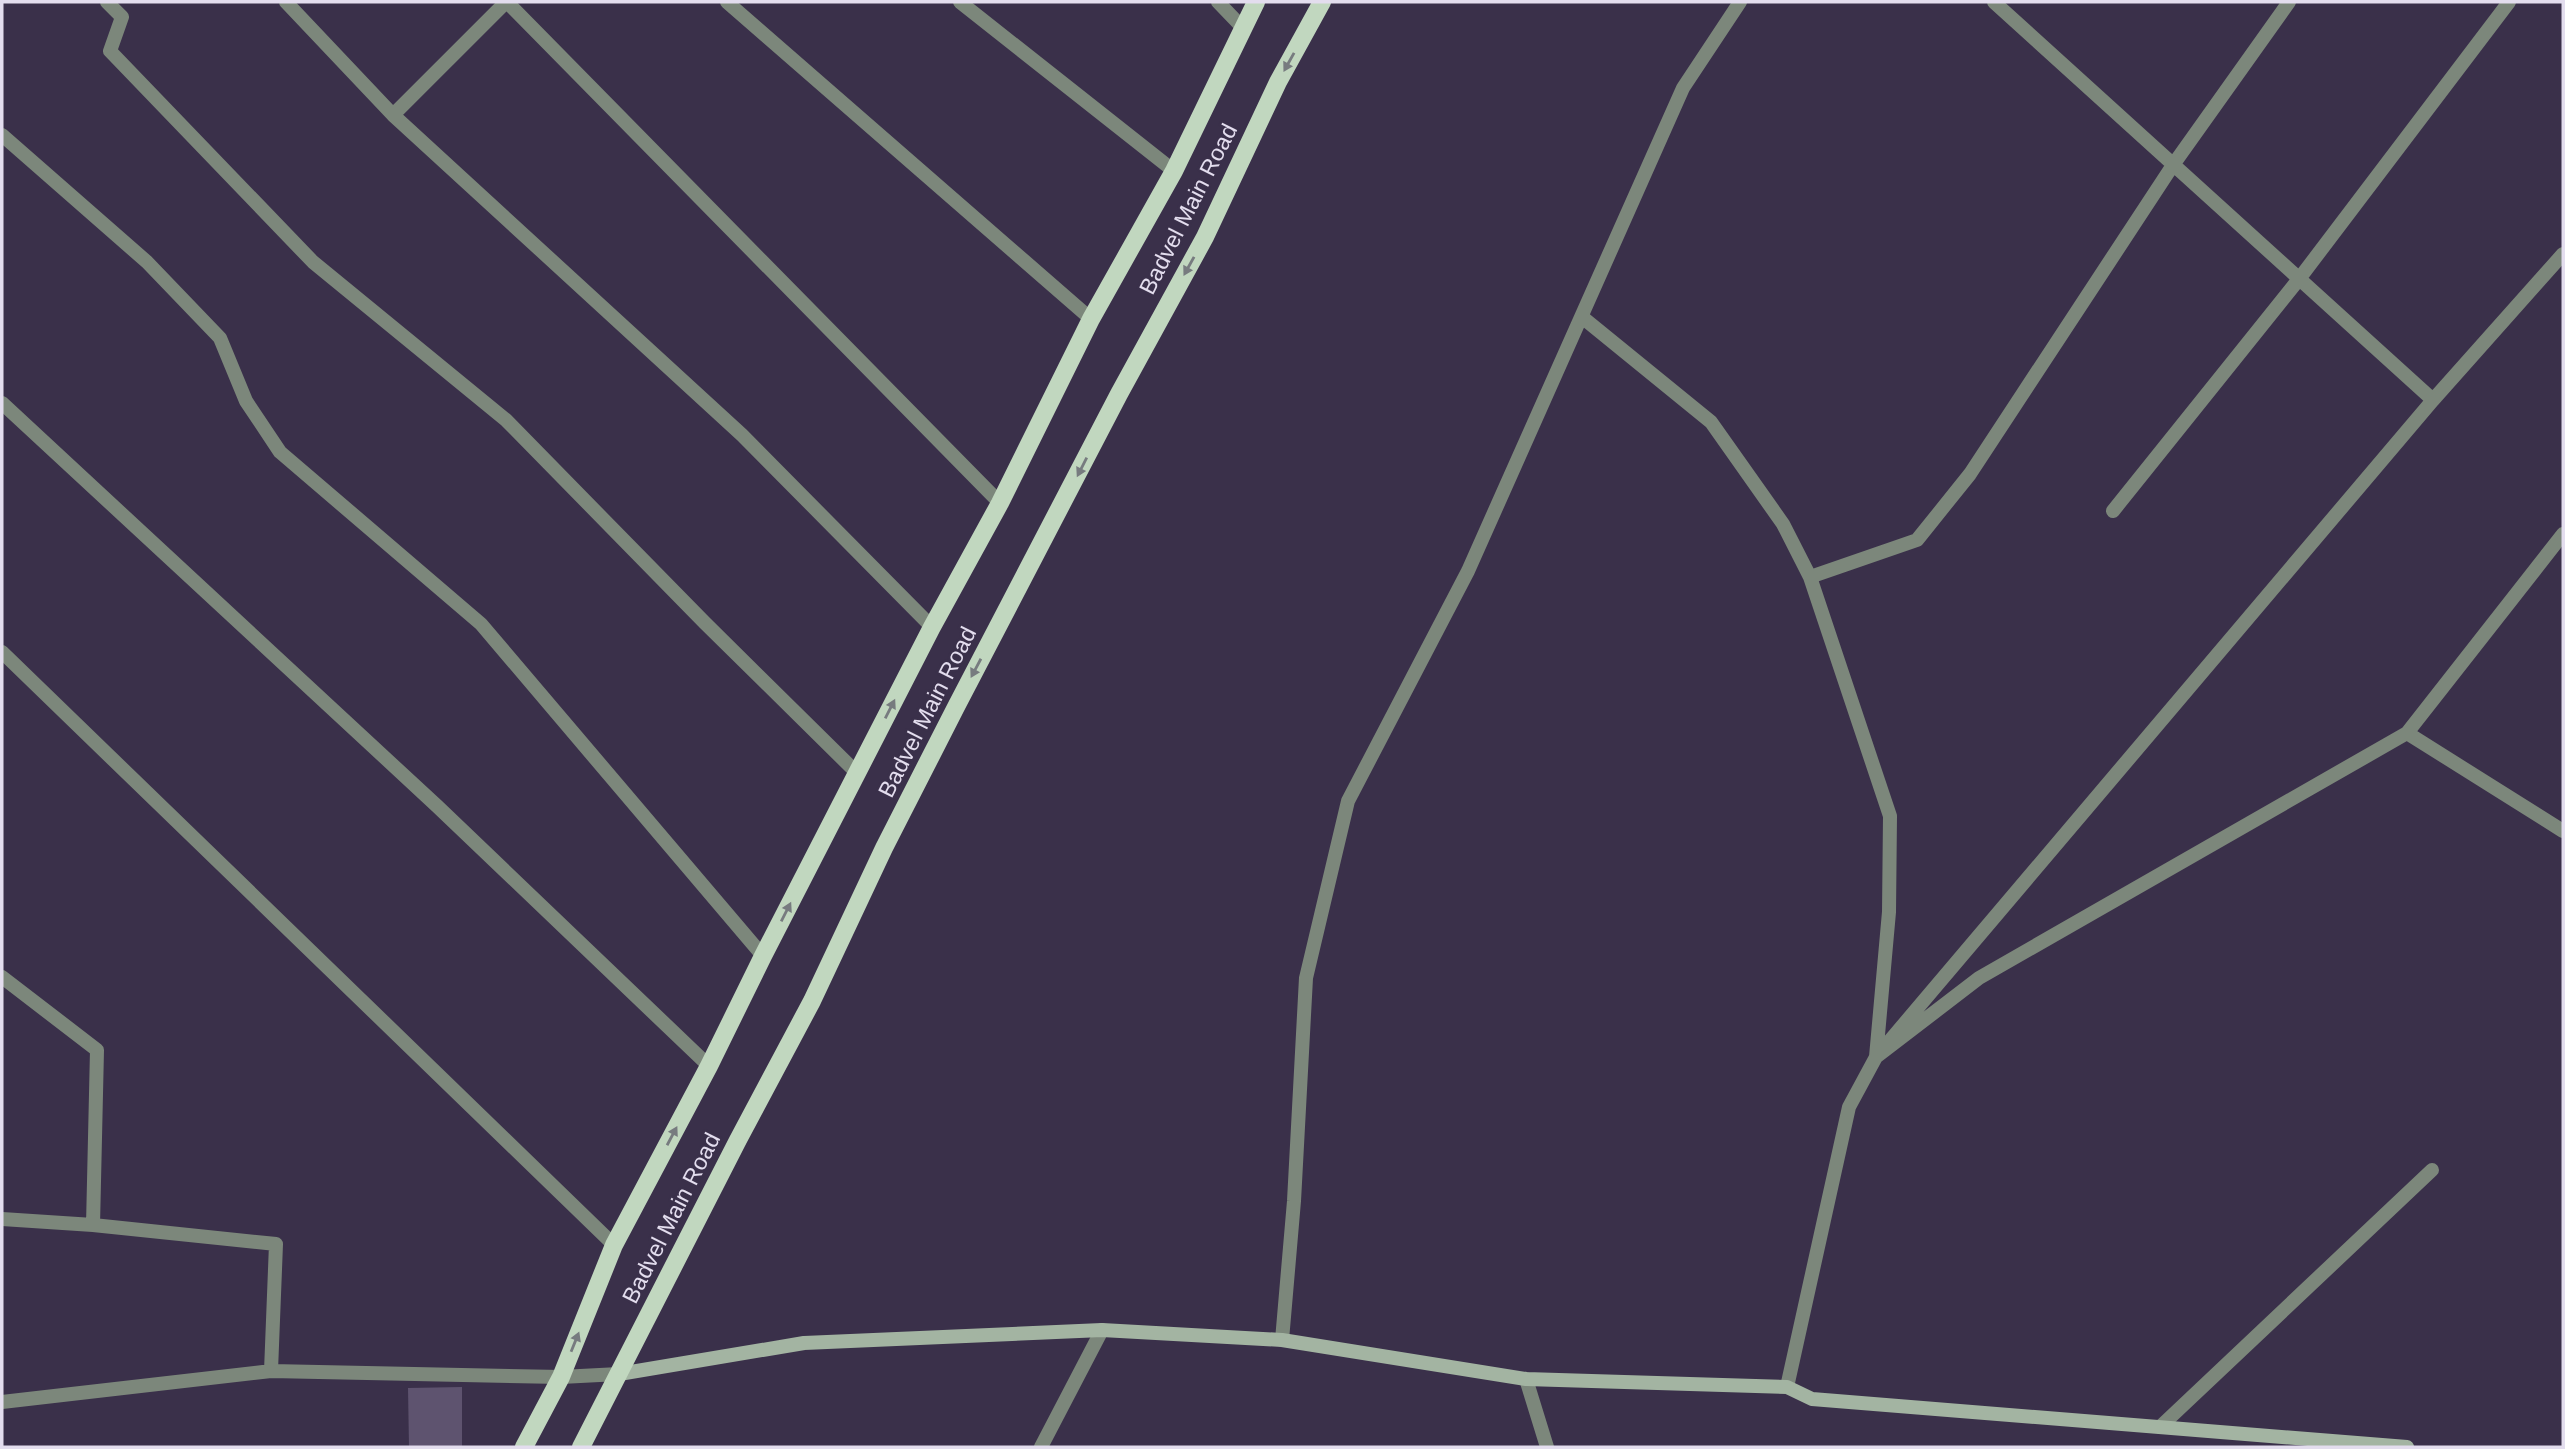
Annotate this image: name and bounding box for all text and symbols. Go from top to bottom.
one-way arrow [1283,52,1295,71]
street label: Badvel Main Road [1134,119,1242,299]
one-way arrow [1183,256,1195,276]
one-way arrow [1076,457,1088,477]
street label: Badvel Main Road [873,622,981,802]
one-way arrow [971,658,982,678]
one-way arrow [884,699,895,719]
one-way arrow [779,901,791,921]
one-way arrow [666,1127,678,1146]
street label: Badvel Main Road [617,1128,725,1308]
one-way arrow [570,1331,581,1352]

